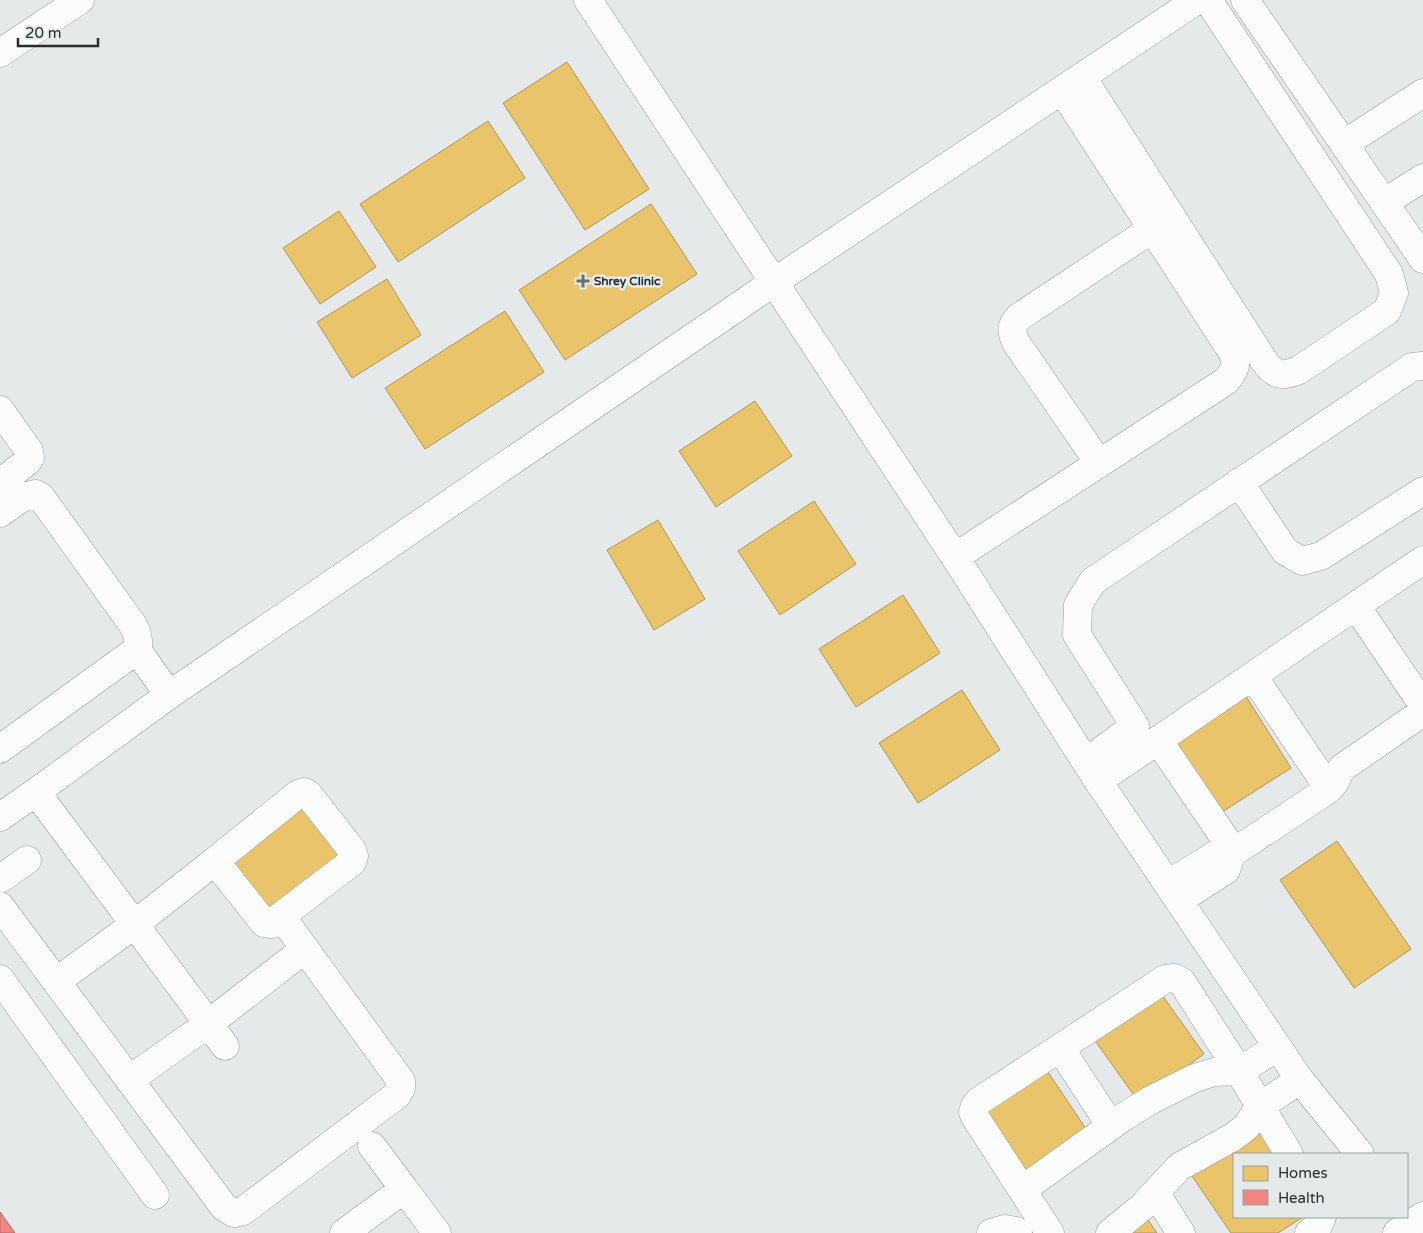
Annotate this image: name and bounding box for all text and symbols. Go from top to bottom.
scale bar [18,15,98,47]
text: 20 m [25,24,62,42]
marker: Shrey Clinic [576,274,590,288]
place label: Shrey Clinic [594,274,661,289]
legend [1233,1153,1408,1218]
text: Homes [1278,1164,1328,1182]
text: Health [1278,1189,1325,1207]

